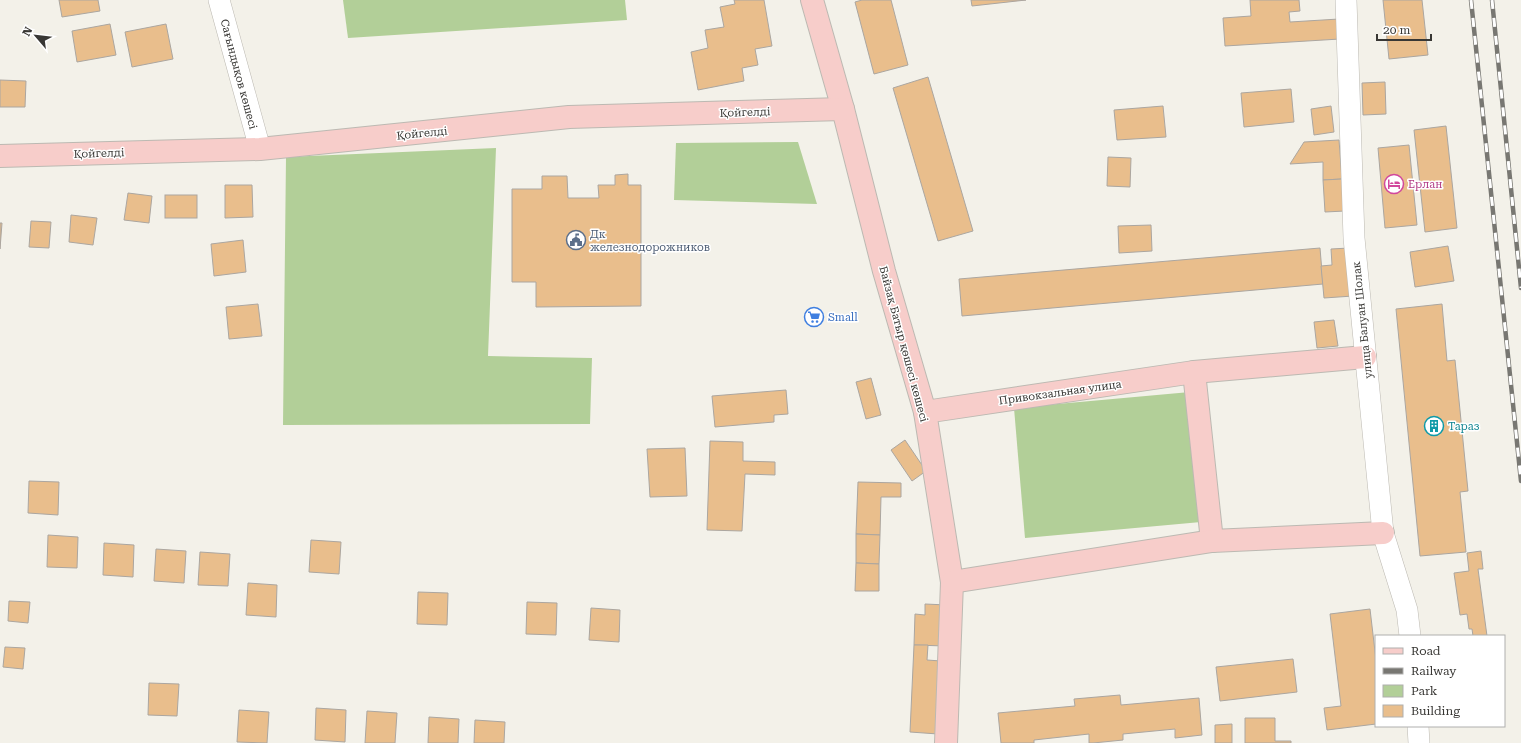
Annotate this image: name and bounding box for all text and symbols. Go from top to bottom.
north arrow [16,16,56,56]
scale bar [1377,16,1431,42]
street label: Сағындықов көшесі [218,18,260,131]
text: 20 m [1383,23,1410,37]
text: N [20,24,36,38]
street label: Қойгелді [719,105,771,120]
street label: Қойгелді [396,124,449,143]
street label: Қойгелді [73,146,125,161]
hotel icon: Ерлан [1383,173,1405,195]
place label: Ерлан [1408,178,1442,191]
place label: Дк железнодорожников [590,228,710,254]
public building icon: Дк железнодорожников [565,229,587,251]
street label: улица Балуан Шолак [1350,261,1375,379]
street label: Байзақ Батыр қөшесі көшесі [876,265,931,424]
supermarket icon: Small [803,306,825,328]
place label: Small [828,311,858,324]
street label: Привокзальная улица [998,377,1122,408]
building icon: Тараз [1423,415,1445,437]
place label: Тараз [1448,420,1480,433]
legend [1375,635,1505,727]
text: Road [1411,644,1441,658]
text: Railway [1411,664,1457,678]
text: Park [1411,684,1438,698]
text: Building [1411,704,1460,718]

